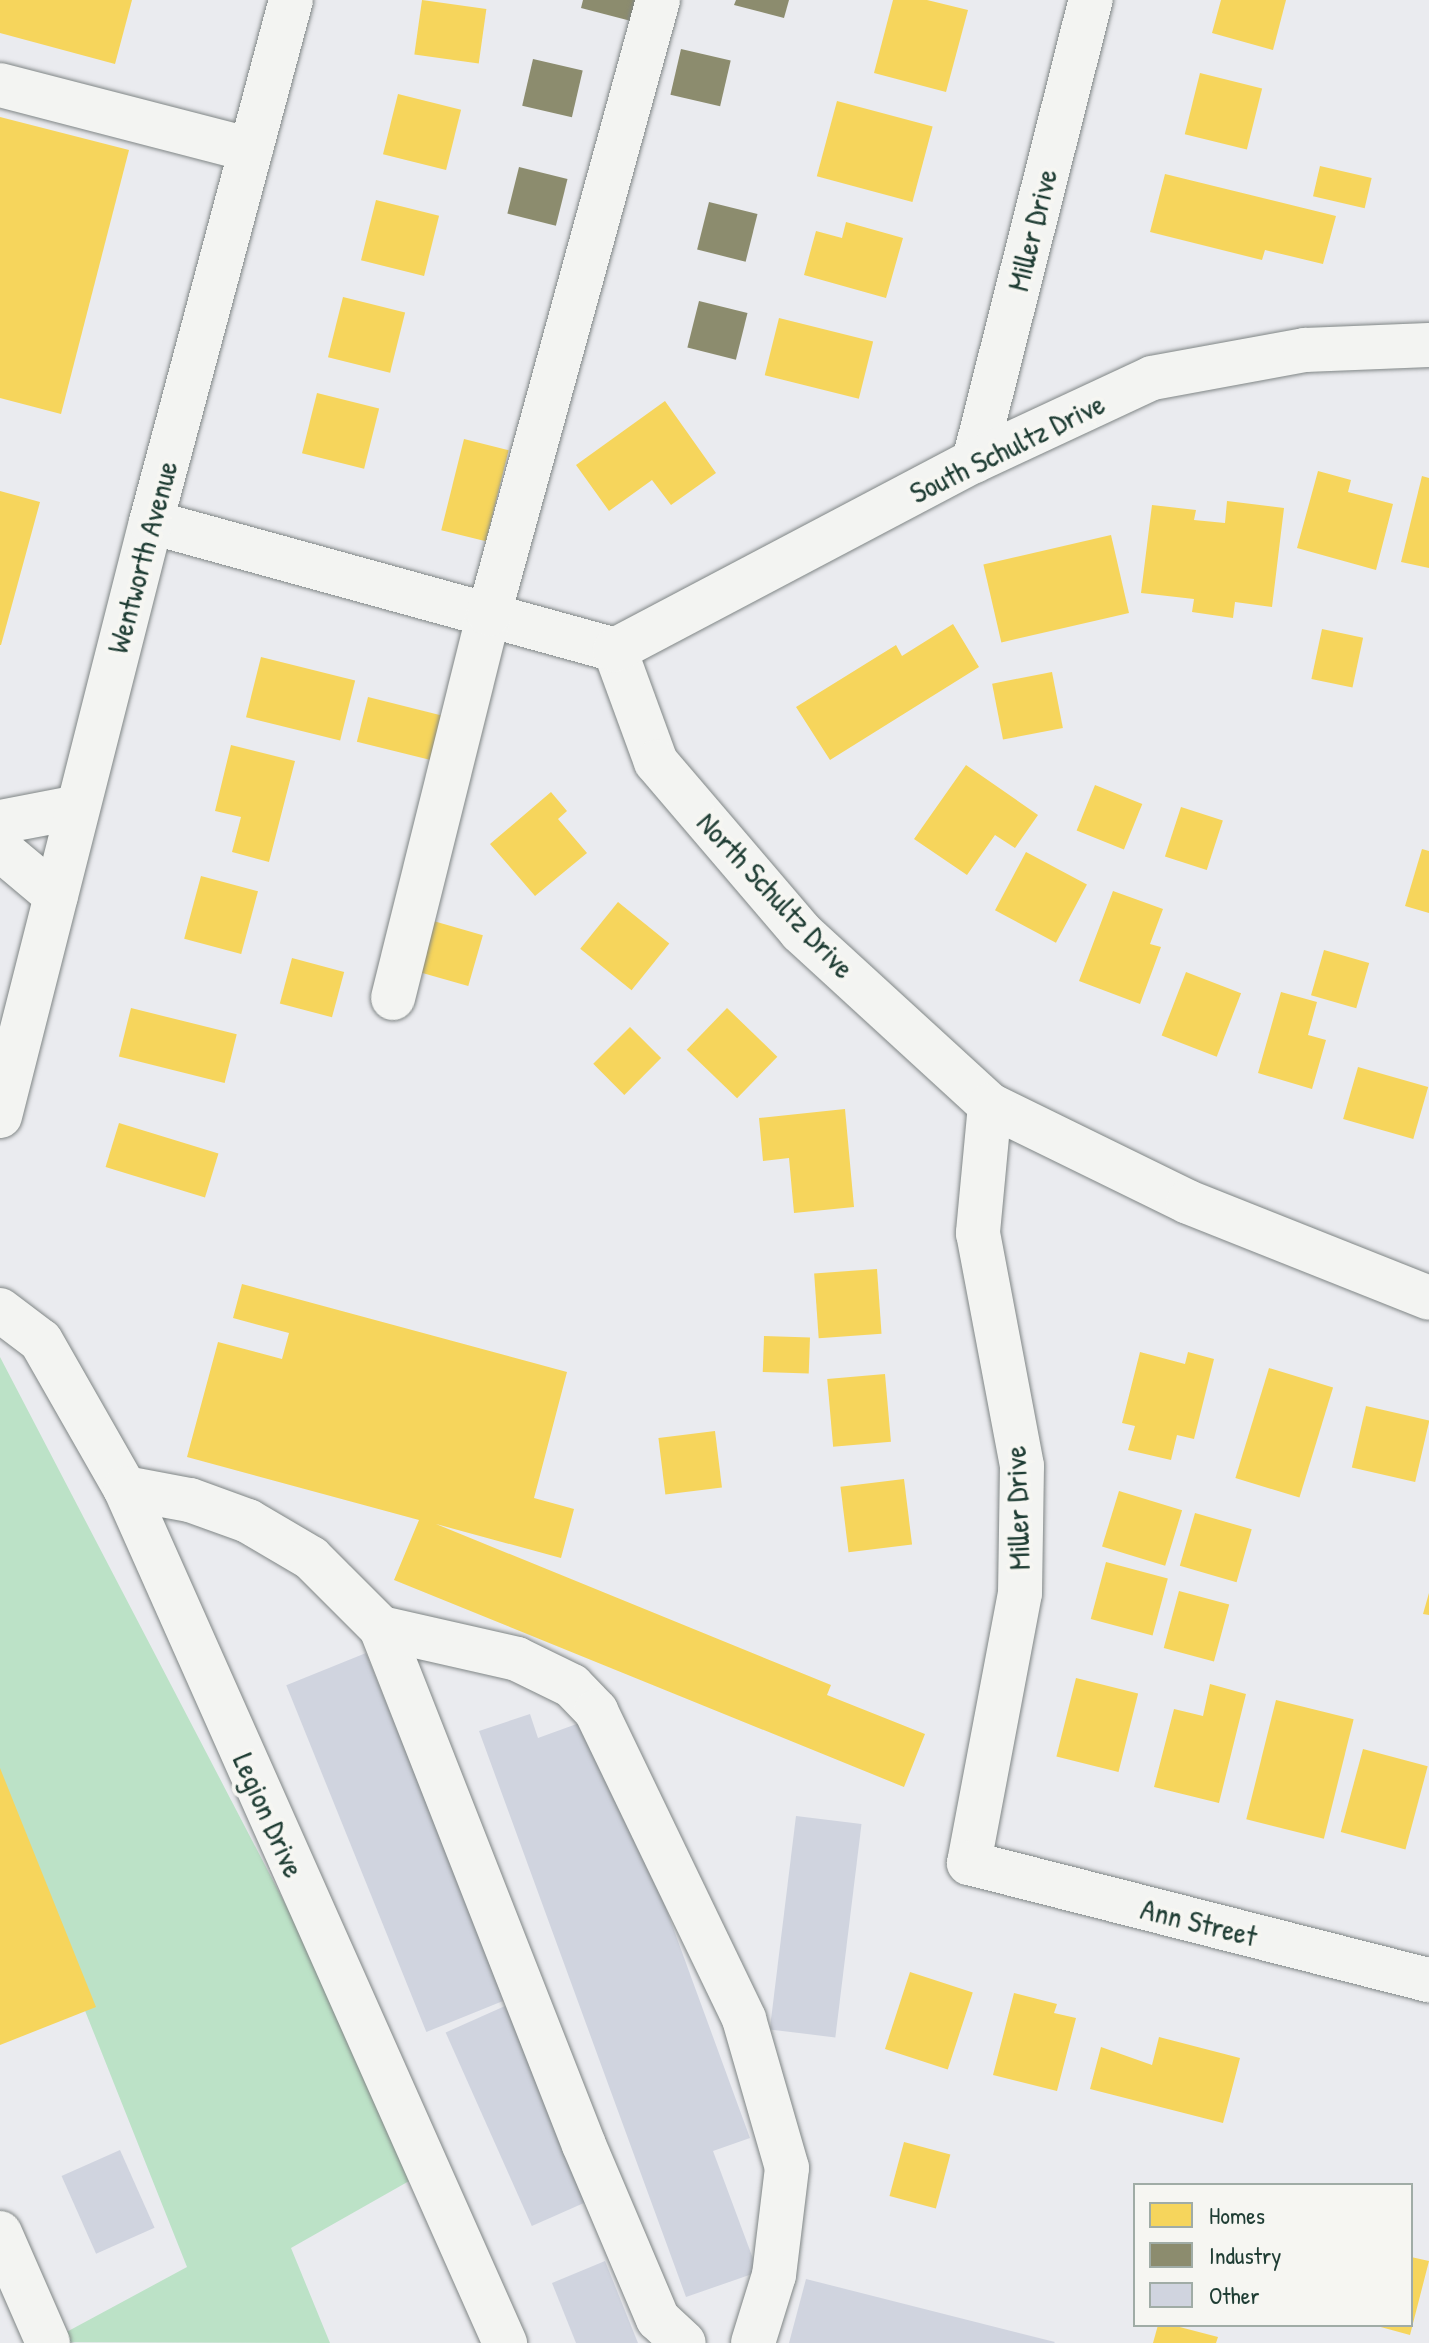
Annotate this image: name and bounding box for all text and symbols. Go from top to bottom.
street label: Miller Drive [999,165,1065,295]
street label: South Schultz Drive [904,385,1110,511]
street label: Wentworth Avenue [99,457,185,657]
street label: North Schultz Drive [690,804,862,986]
street label: Miller Drive [997,1445,1037,1571]
street label: Legion Drive [226,1747,312,1883]
street label: Ann Street [1137,1890,1261,1954]
legend [1133,2183,1413,2327]
text: Homes [1209,2199,1265,2231]
text: Industry [1209,2239,1281,2271]
text: Other [1209,2279,1259,2311]

